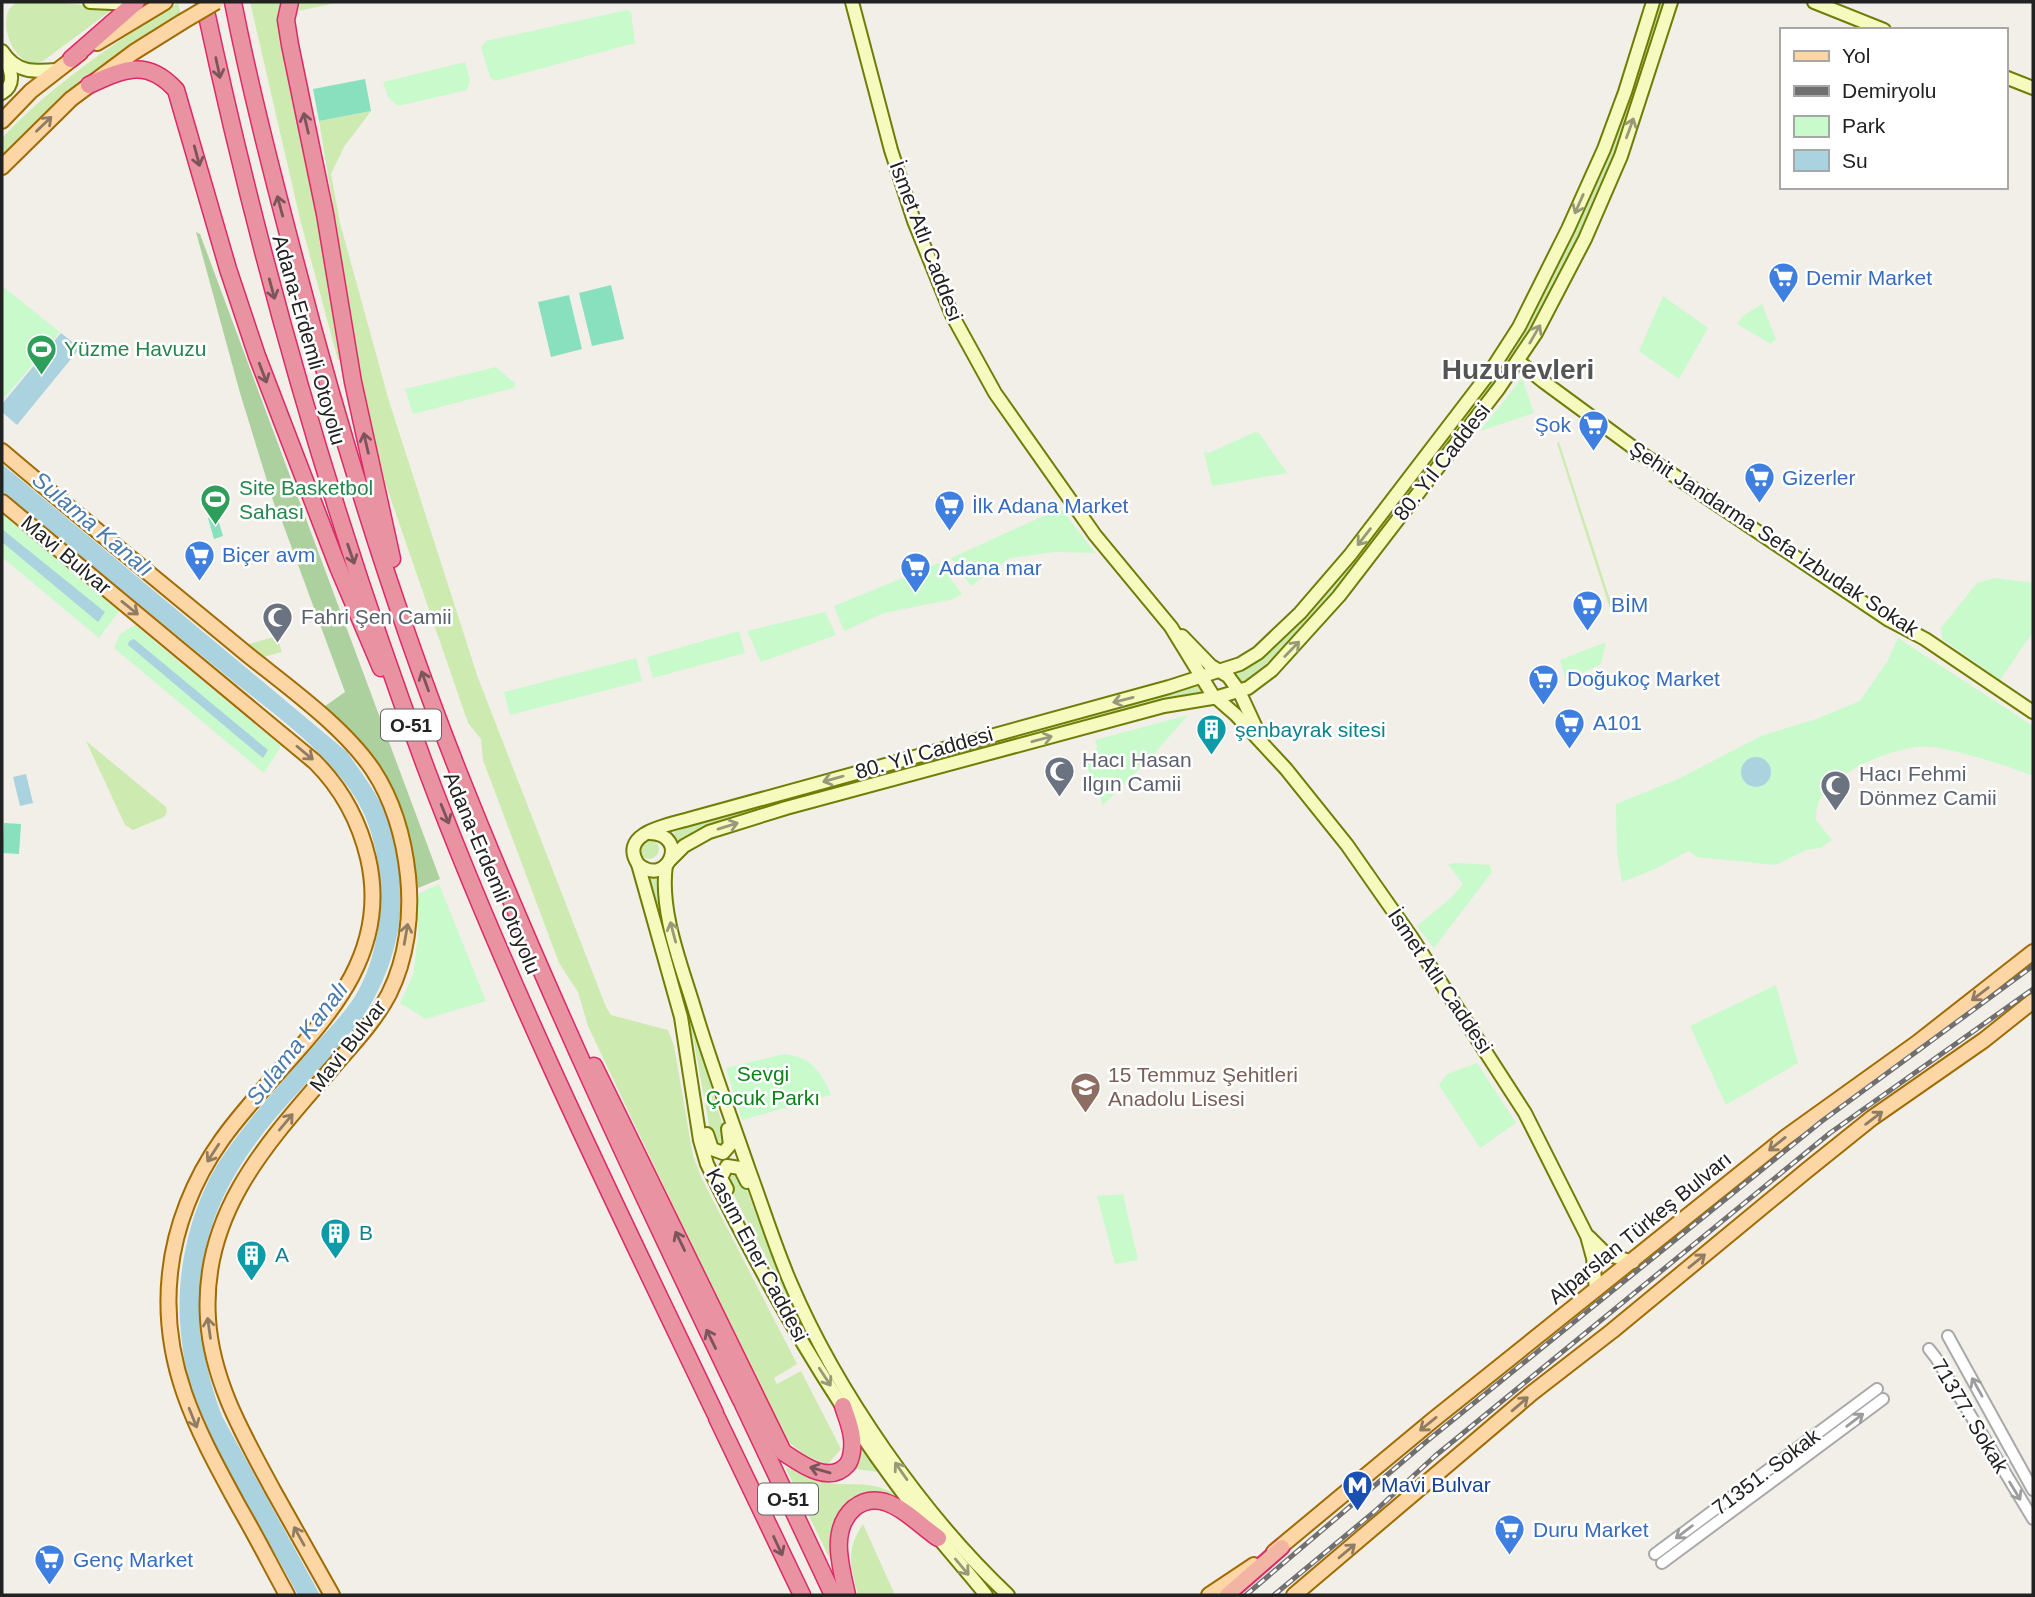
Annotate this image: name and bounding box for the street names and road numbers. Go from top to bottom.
street label: İsmet Atlı Caddesi [885,158,968,324]
street label: Adana-Erdemli Otoyolu [269,232,350,447]
street label: 80. Yıl Caddesi [1389,399,1494,525]
street label: Şehit Jandarma Sefa İzbudak Sokak [1626,436,1923,641]
street label: Mavi Bulvar [17,511,116,599]
road number: O-51 [381,710,441,740]
street label: 80. Yıl Caddesi [852,722,995,783]
street label: Adana-Erdemli Otoyolu [439,768,545,977]
street label: İsmet Atlı Caddesi [1384,904,1497,1057]
street label: Mavi Bulvar [305,995,390,1096]
street label: Alparslan Türkeş Bulvarı [1544,1147,1736,1308]
street label: Kasım Ener Caddesi [702,1164,813,1345]
street label: 71377. Sokak [1927,1355,2014,1477]
street label: 71351. Sokak [1707,1423,1824,1519]
road number: O-51 [758,1484,818,1514]

